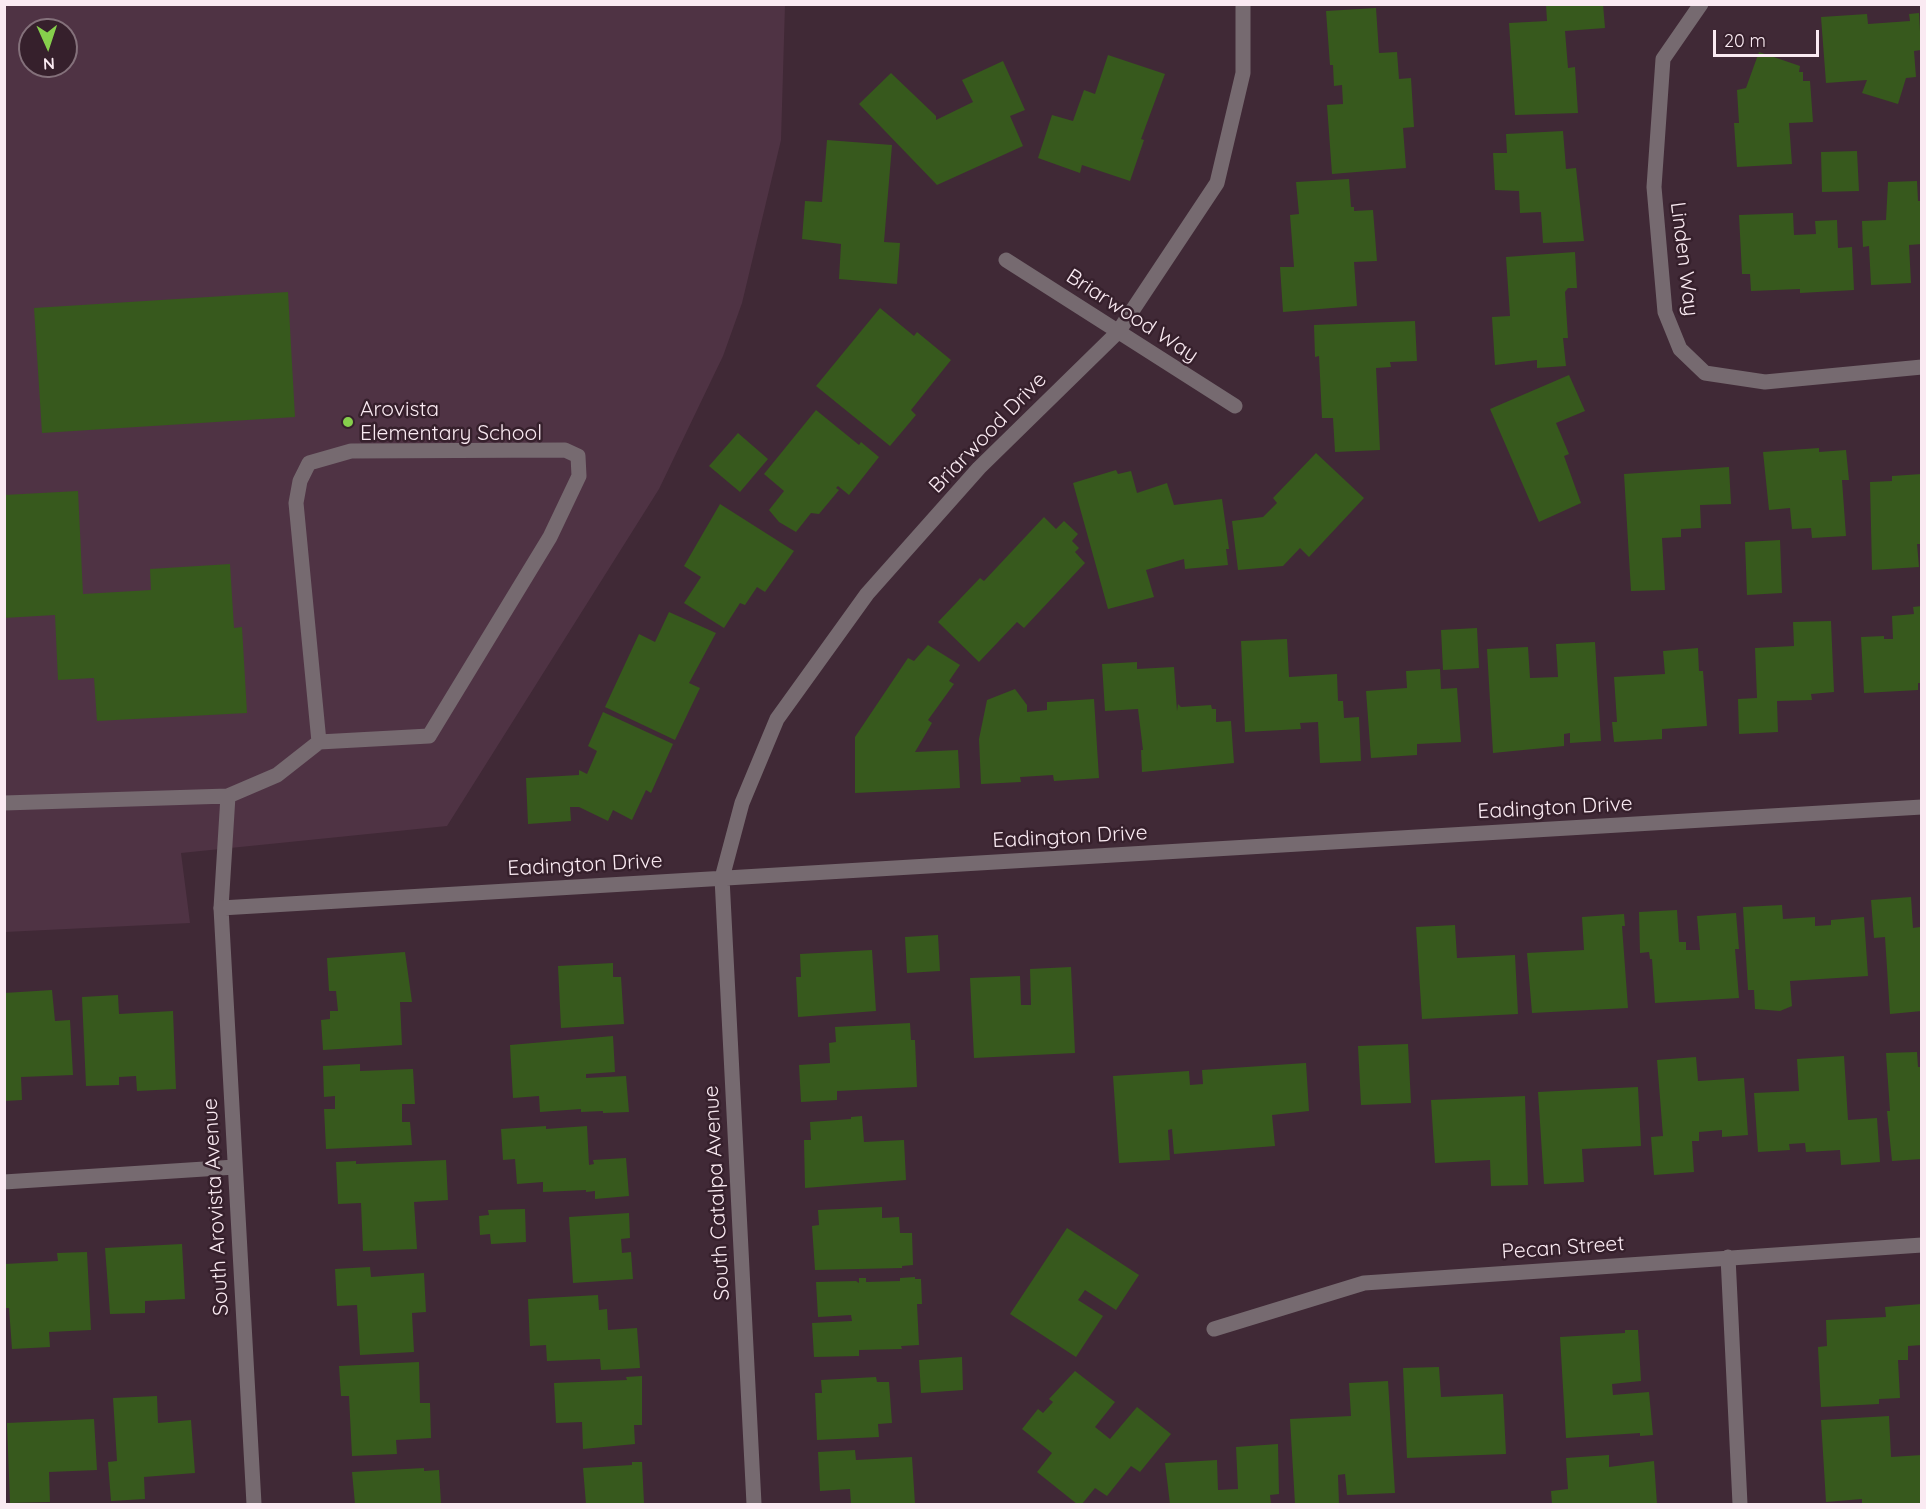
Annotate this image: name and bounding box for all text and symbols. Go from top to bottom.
north arrow [18,18,78,78]
scale bar [1716,18,1822,56]
text: 20 m [1724,29,1766,52]
text: N [42,54,55,74]
street label: Linden Way [1664,200,1704,318]
street label: Briarwood Way [1061,264,1203,368]
street label: Briarwood Drive [924,367,1052,499]
place label: Arovista Elementary School [360,397,542,447]
marker: Arovista Elementary School [341,415,355,429]
street label: Eadington Drive [1477,791,1633,825]
street label: Eadington Drive [992,820,1148,854]
street label: Eadington Drive [507,848,663,882]
street label: South Catalpa Avenue [699,1085,735,1301]
street label: South Arovista Avenue [198,1098,234,1316]
street label: Pecan Street [1501,1231,1625,1265]

